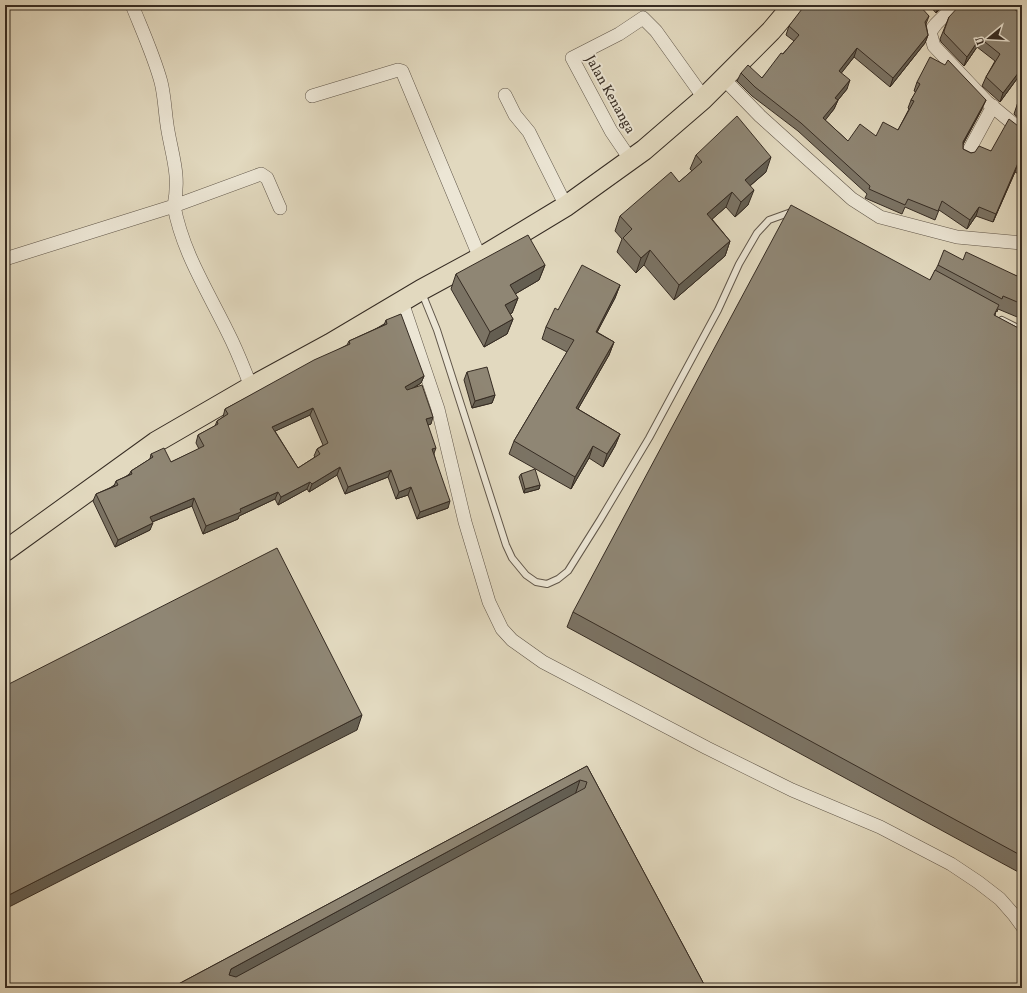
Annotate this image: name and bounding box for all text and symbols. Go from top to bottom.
north arrow [969,18,1009,58]
text: U [972,34,989,47]
street label: Jalan Kenanga [580,52,639,138]

